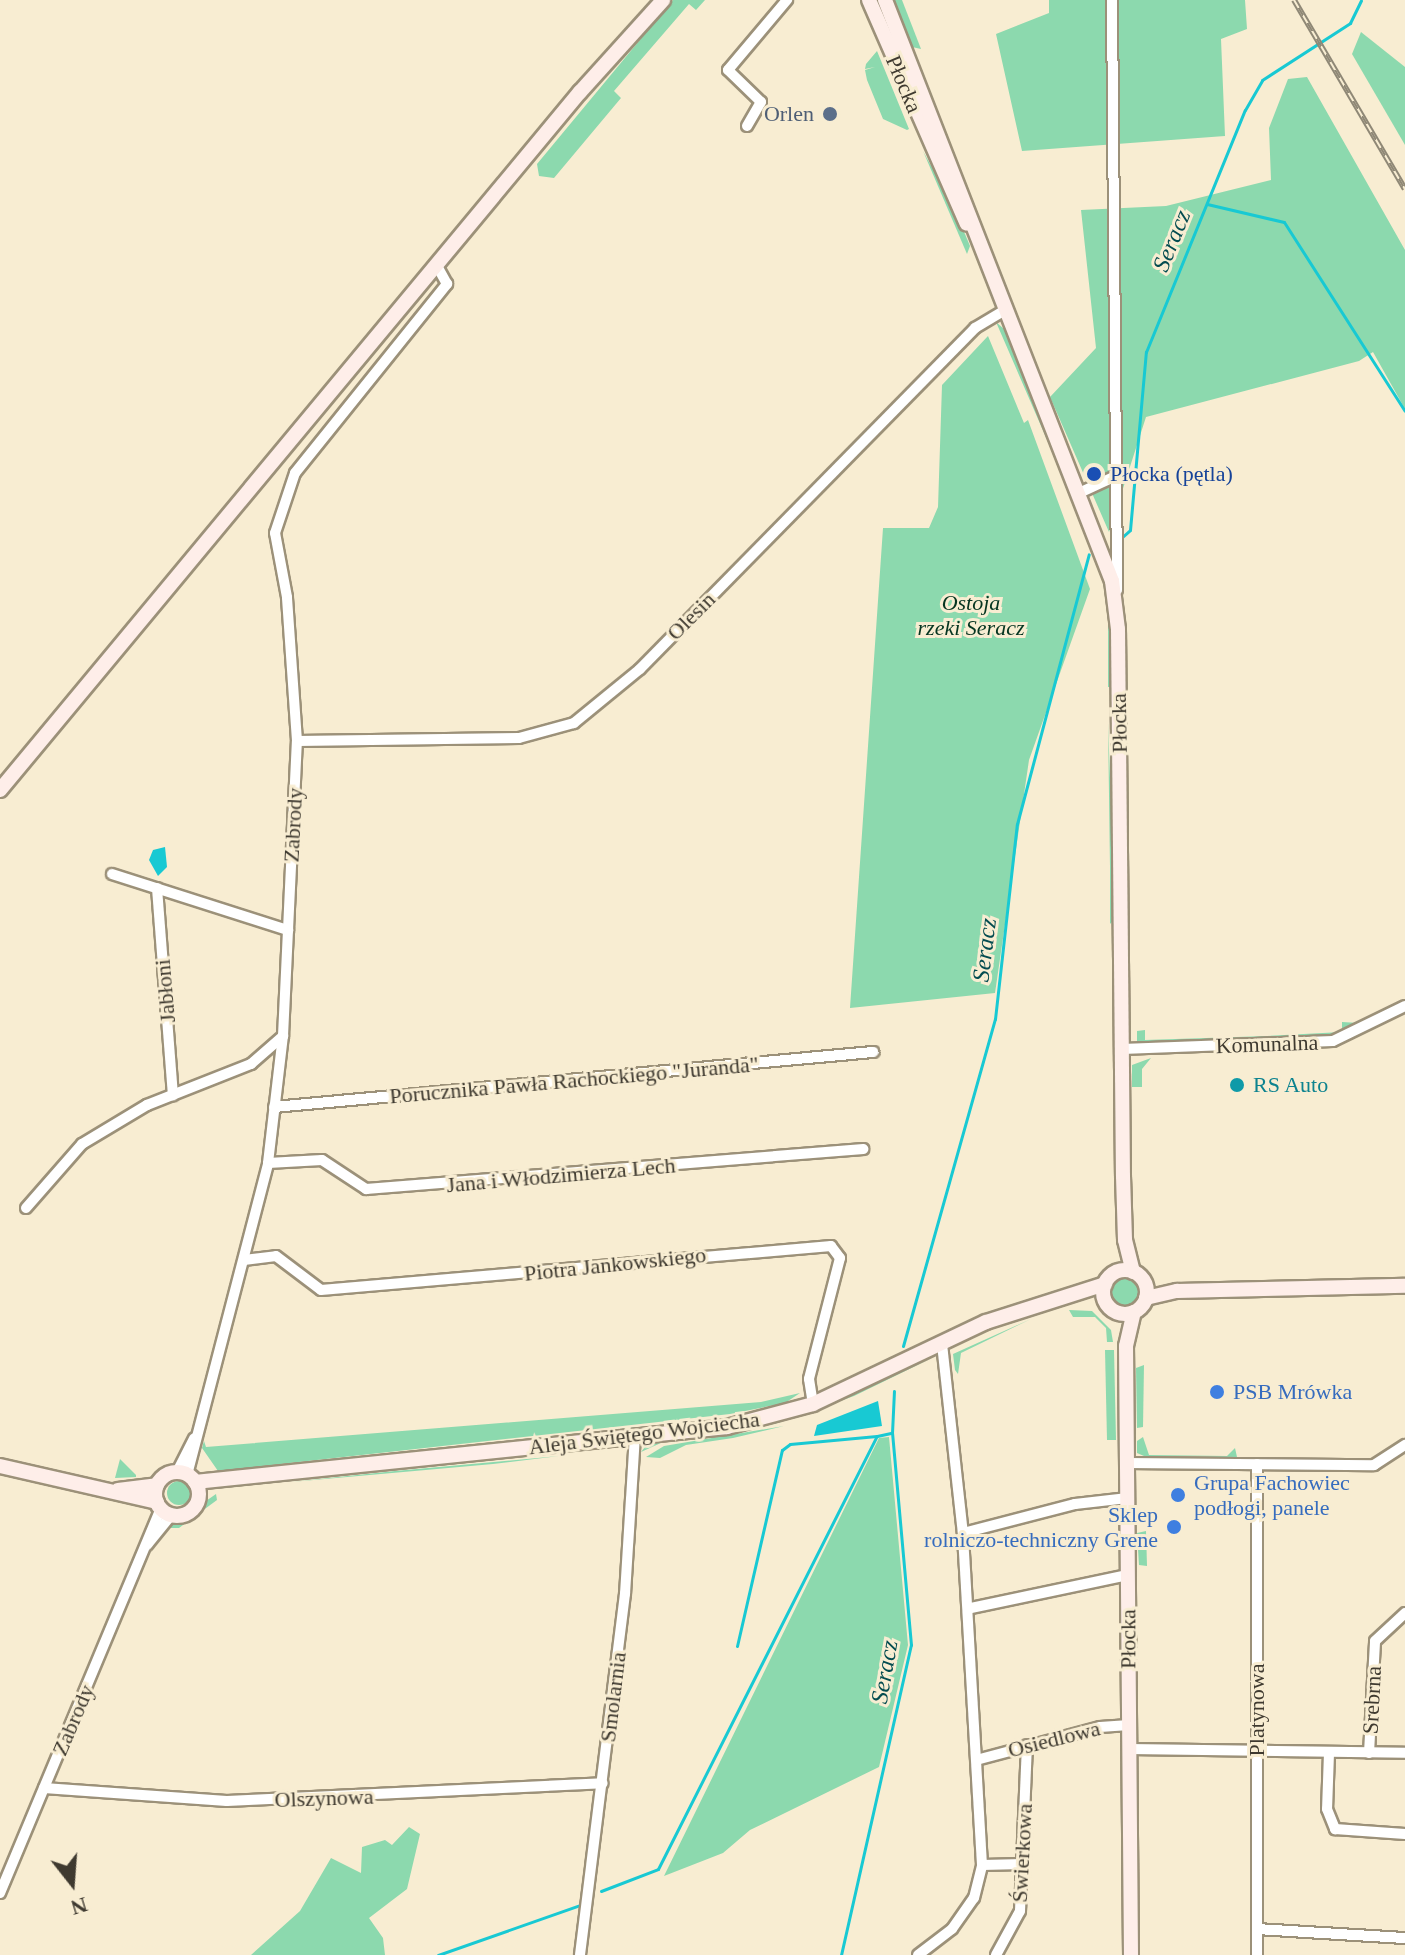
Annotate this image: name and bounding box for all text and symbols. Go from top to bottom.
street label: Płocka [880,51,928,117]
place label: Orlen [764,101,814,127]
marker: Orlen [821,105,839,123]
water label: Seracz [1147,206,1197,276]
place label: Płocka (pętla) [1110,461,1233,487]
marker: Płocka (pętla) [1085,465,1103,483]
street label: Olesin [661,586,721,646]
park label: Ostoja rzeki Seracz [918,589,1024,640]
street label: Płocka [1105,693,1133,753]
street label: Zabrody [278,787,308,863]
water label: Seracz [967,916,1003,984]
street label: Jabłoni [149,958,181,1024]
street label: Komunalna [1215,1029,1319,1059]
street label: Porucznika Pawła Rachockiego "Juranda" [388,1051,760,1109]
place label: RS Auto [1253,1072,1329,1098]
marker: RS Auto [1228,1076,1246,1094]
street label: Jana i Włodzimierza Lech [445,1152,677,1198]
street label: Piotra Jankowskiego [523,1241,707,1287]
place label: PSB Mrówka [1233,1379,1352,1405]
marker: PSB Mrówka [1208,1383,1226,1401]
street label: Aleja Świętego Wojciecha [527,1406,761,1460]
place label: Grupa Fachowiec podłogi, panele [1194,1469,1350,1520]
marker: Grupa Fachowiec podłogi, panele [1169,1486,1187,1504]
place label: Sklep rolniczo-techniczny Grene [924,1501,1158,1552]
marker: Sklep rolniczo-techniczny Grene [1165,1518,1183,1536]
street label: Płocka [1115,1609,1141,1669]
water label: Seracz [865,1638,905,1706]
street label: Smolarnia [594,1651,632,1743]
street label: Platynowa [1244,1664,1270,1756]
street label: Srebrna [1357,1665,1387,1735]
street label: Zabrody [46,1681,100,1759]
street label: Osiedlowa [1005,1715,1103,1763]
street label: Olszynowa [274,1783,374,1813]
street label: Świerkowa [1006,1803,1038,1903]
north arrow [32,1843,112,1923]
text: N [68,1892,90,1921]

